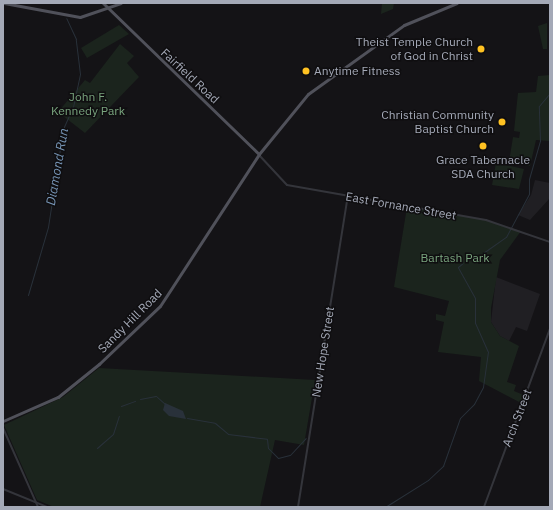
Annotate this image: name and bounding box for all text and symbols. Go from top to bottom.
place label: Theist Temple Church of God in Christ [356,35,473,63]
marker: Theist Temple Church of God in Christ [476,44,486,54]
street label: Fairfield Road [158,45,222,107]
place label: Anytime Fitness [314,64,400,78]
marker: Anytime Fitness [301,66,311,76]
park label: John F. Kennedy Park [51,90,125,118]
place label: Christian Community Baptist Church [381,108,494,136]
marker: Christian Community Baptist Church [497,117,507,127]
water label: Diamond Run [44,127,72,207]
marker: Grace Tabernacle SDA Church [478,141,488,151]
place label: Grace Tabernacle SDA Church [436,153,530,181]
street label: East Fornance Street [345,189,457,223]
park label: Bartash Park [420,251,490,265]
street label: Sandy Hill Road [95,286,165,356]
street label: New Hope Street [309,306,337,398]
street label: Arch Street [499,387,535,449]

